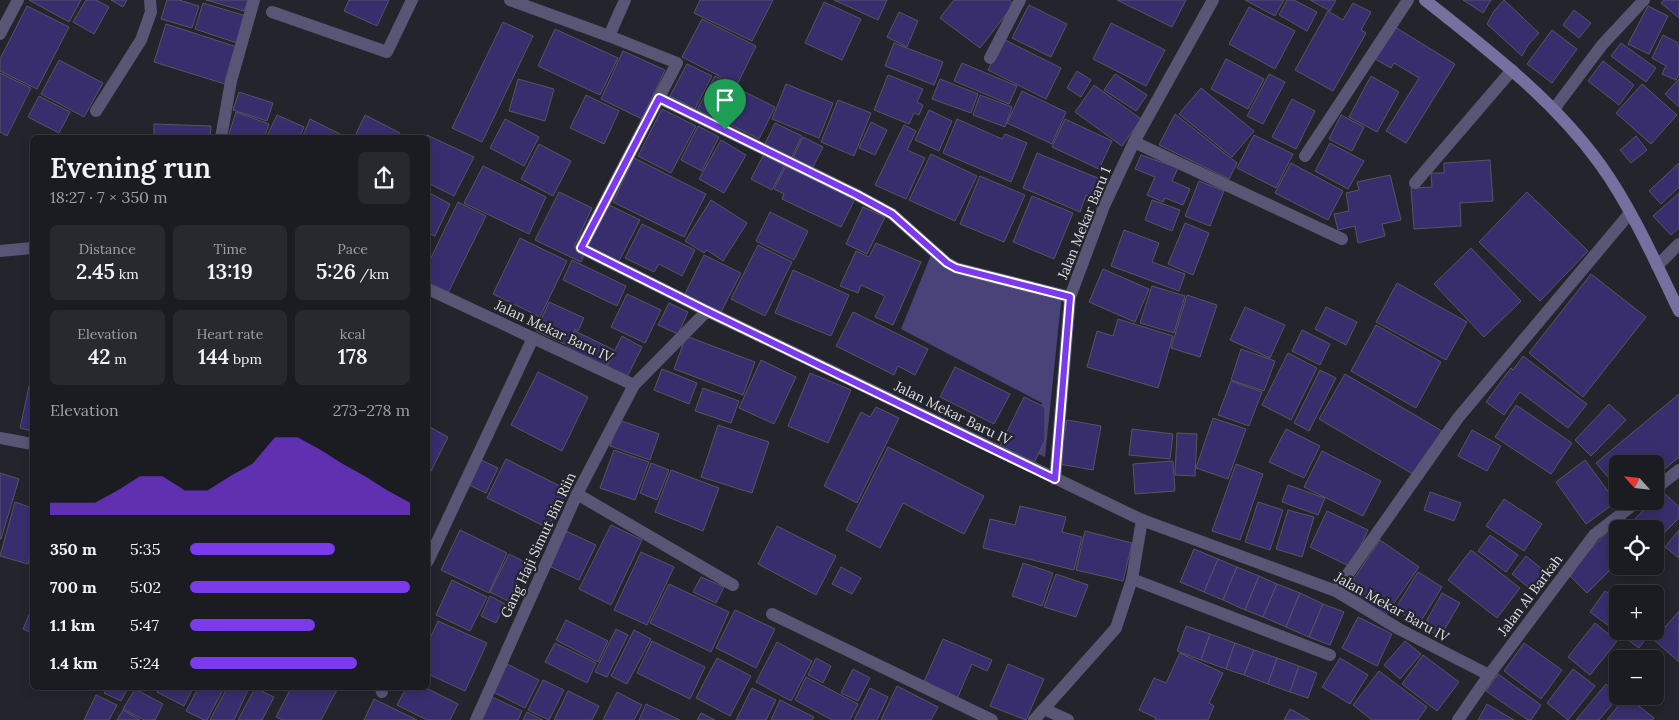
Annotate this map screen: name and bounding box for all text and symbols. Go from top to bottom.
pin [704,79,746,130]
icon: arrive [711,86,739,114]
text: Evening run [50,150,211,186]
button: share [358,152,410,204]
street label: Jalan Mekar Baru 1 [1053,164,1115,283]
text: 18:27 · 7 × 350 m [50,187,168,207]
text: Distance [79,240,136,258]
text: Time [213,240,246,258]
text: Pace [337,240,368,258]
text: 2.45 [76,258,115,285]
text: 13:19 [207,258,253,285]
text: 5:26 [316,258,356,285]
text: km [115,265,139,283]
text: /km [356,265,389,283]
street label: Jalan Mekar Baru IV [491,295,617,367]
text: Elevation [77,325,137,343]
text: Heart rate [197,325,263,343]
text: kcal [340,325,366,343]
text: 42 [88,343,111,370]
text: 144 [198,343,229,370]
text: 178 [338,343,368,370]
text: m [111,350,127,368]
text: bpm [229,350,262,368]
street label: Jalan Mekar Baru IV [891,376,1015,450]
text: Elevation [50,400,119,420]
text: 273–278 m [333,400,410,420]
north arrow [1609,455,1664,510]
map controls [1609,455,1664,705]
street label: Gang Haji Simut Bin Riin [496,469,580,621]
button: locate [1609,520,1664,575]
text: 350 m [50,539,97,559]
text: 5:35 [130,539,160,559]
street label: Jalan Al Barkah [1493,551,1566,640]
street label: Jalan Mekar Baru IV [1331,568,1453,646]
text: 700 m [50,577,97,597]
text: 5:02 [130,577,161,597]
button: + [1609,585,1664,640]
text: 1.1 km [50,615,95,635]
text: 5:47 [130,615,159,635]
button: − [1609,650,1664,705]
text: 1.4 km [50,653,97,673]
text: 5:24 [130,653,160,673]

